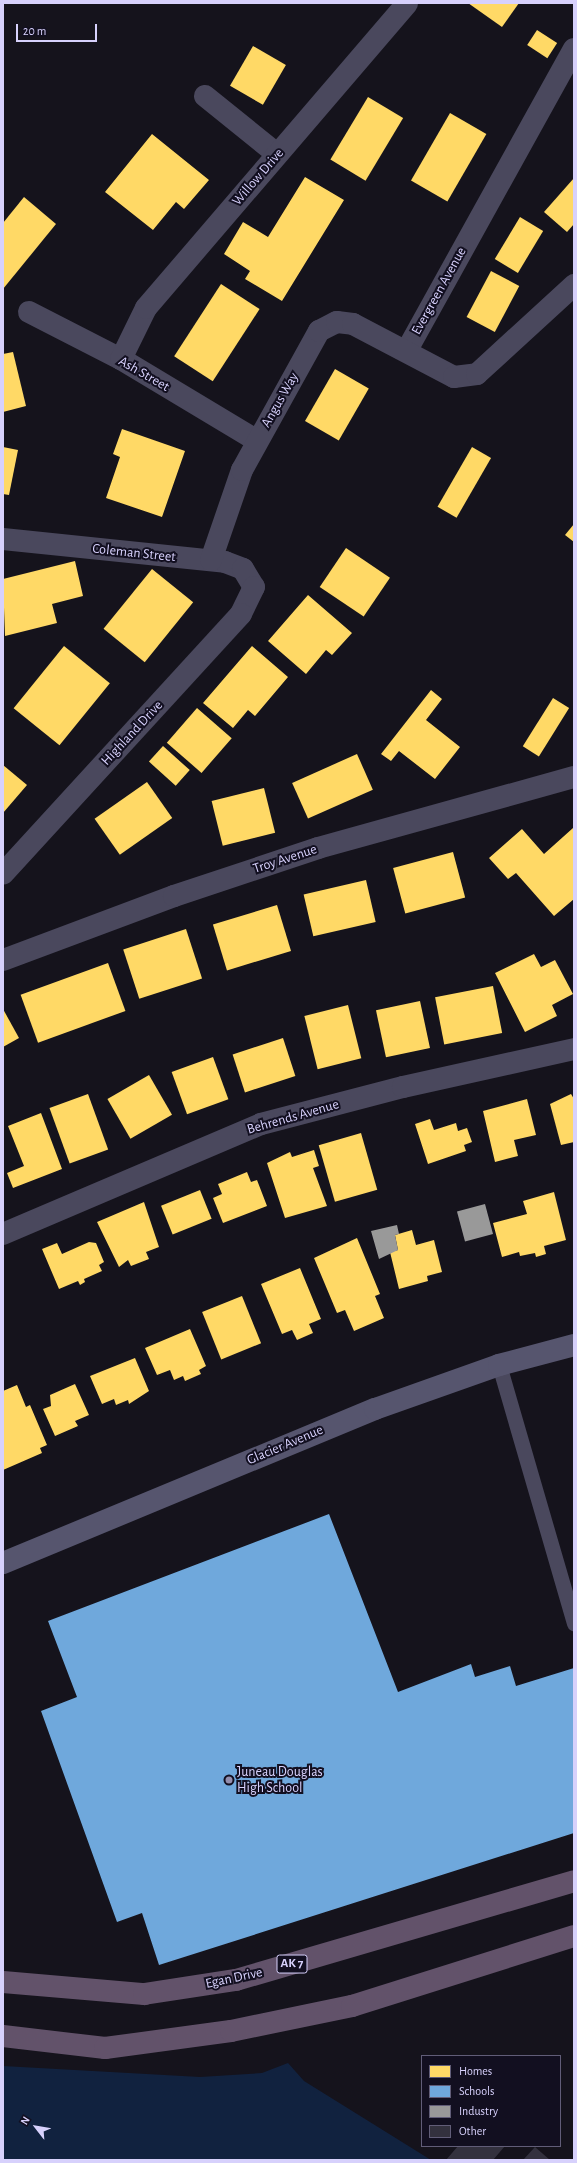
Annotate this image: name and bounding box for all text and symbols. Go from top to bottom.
scale bar [18,16,99,42]
text: 20 m [23,25,46,37]
street label: Willow Drive [229,145,287,209]
street label: Evergreen Avenue [408,244,470,338]
street label: Ash Street [116,353,172,395]
street label: Angus Way [258,370,302,430]
street label: Coleman Street [91,540,177,566]
street label: Highland Drive [98,697,166,769]
street label: Troy Avenue [251,841,319,877]
street label: Behrends Avenue [245,1096,341,1138]
street label: Glacier Avenue [244,1421,326,1469]
place label: Juneau Douglas High School [237,1764,323,1796]
marker: Juneau Douglas High School [224,1775,234,1785]
road number: AK 7 [276,1953,308,1975]
street label: Egan Drive [204,1964,264,1992]
legend [421,2055,561,2147]
text: Homes [459,2065,492,2077]
text: Schools [459,2085,494,2097]
text: Industry [459,2105,498,2117]
north arrow [16,2107,56,2147]
text: N [19,2114,32,2127]
text: Other [459,2125,486,2137]

